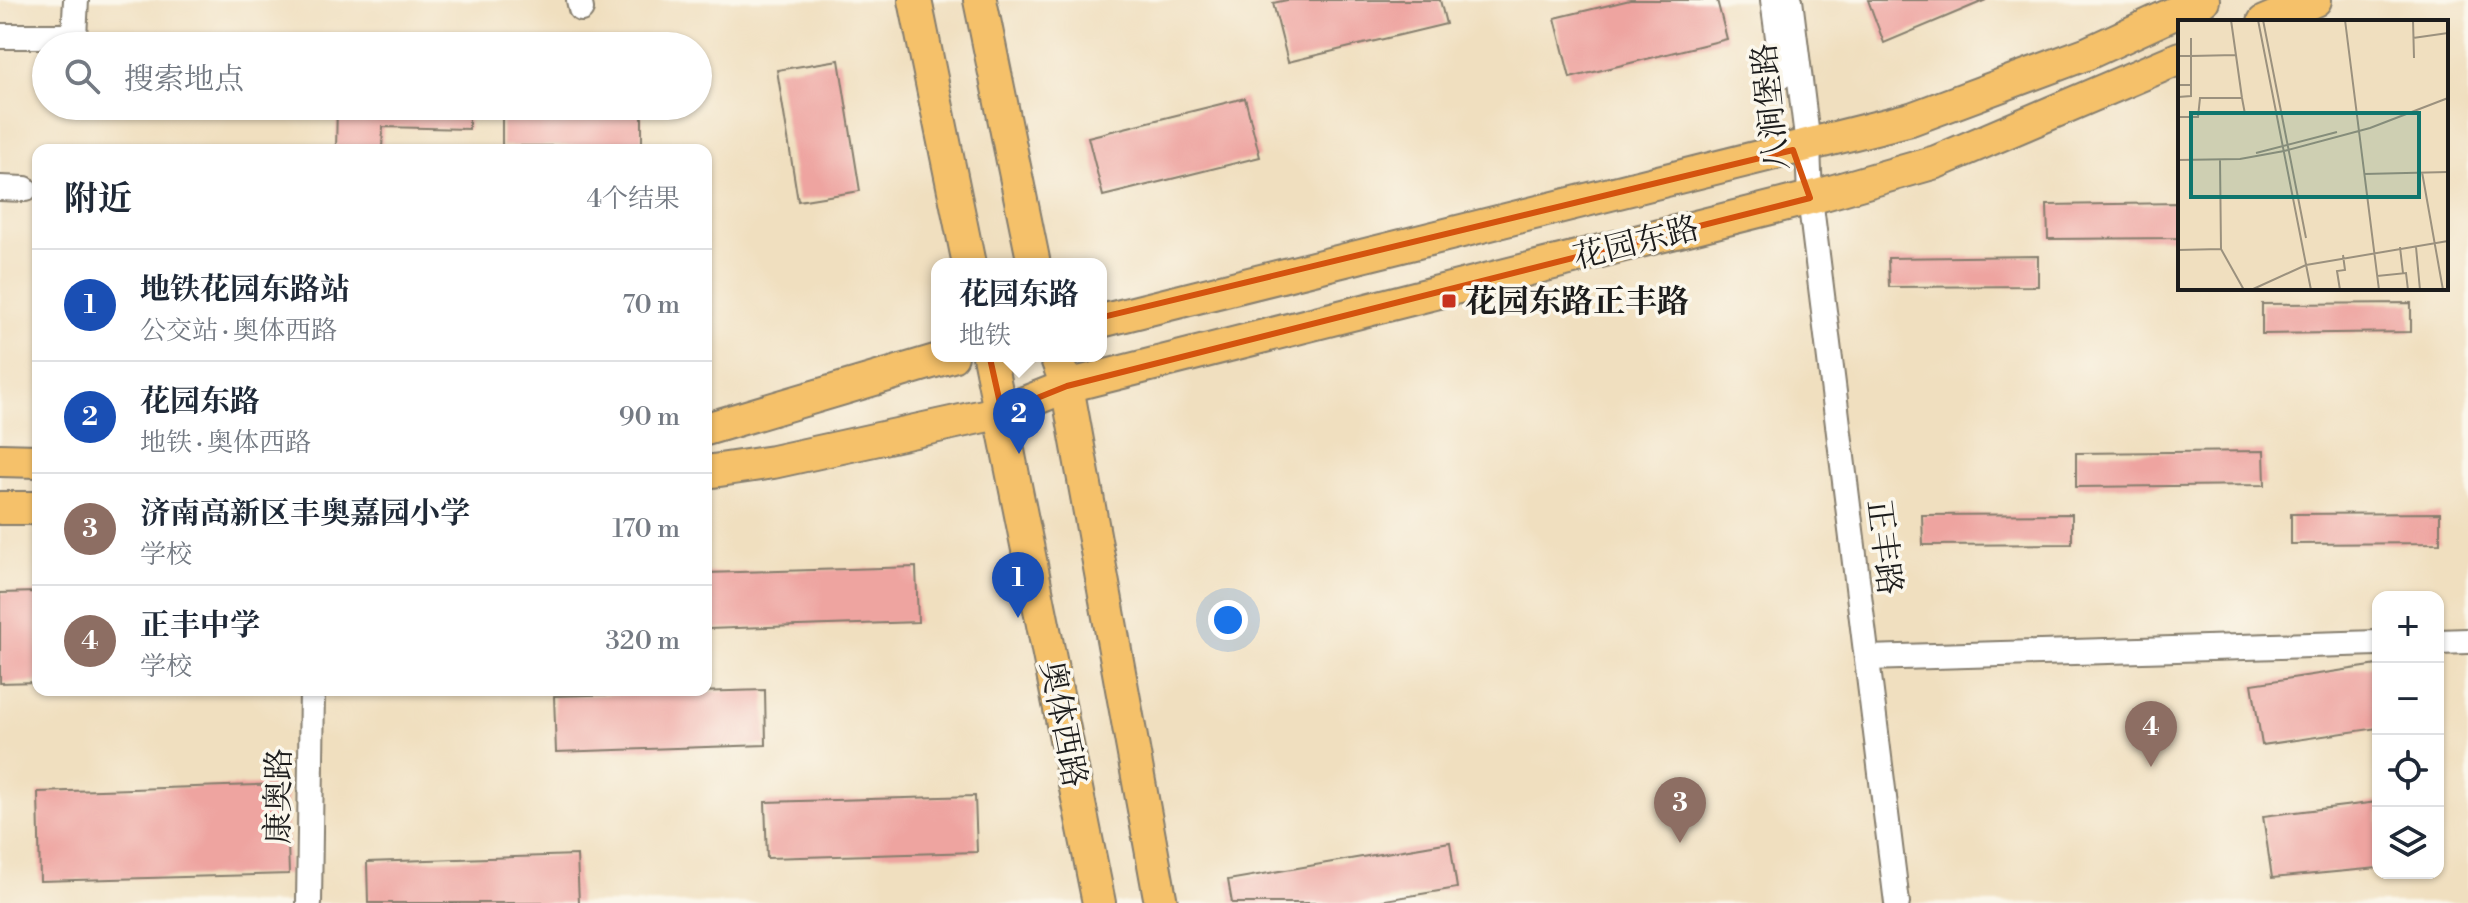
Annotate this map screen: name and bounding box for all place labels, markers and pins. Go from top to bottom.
place label: 花园东路正丰路 [1465,282,1689,322]
marker: 花园东路正丰路 [1440,292,1458,310]
pin: 2 [993,388,1045,454]
pin: 1 [992,552,1044,618]
pin: 4 [2125,701,2177,767]
pin: 3 [1654,777,1706,843]

